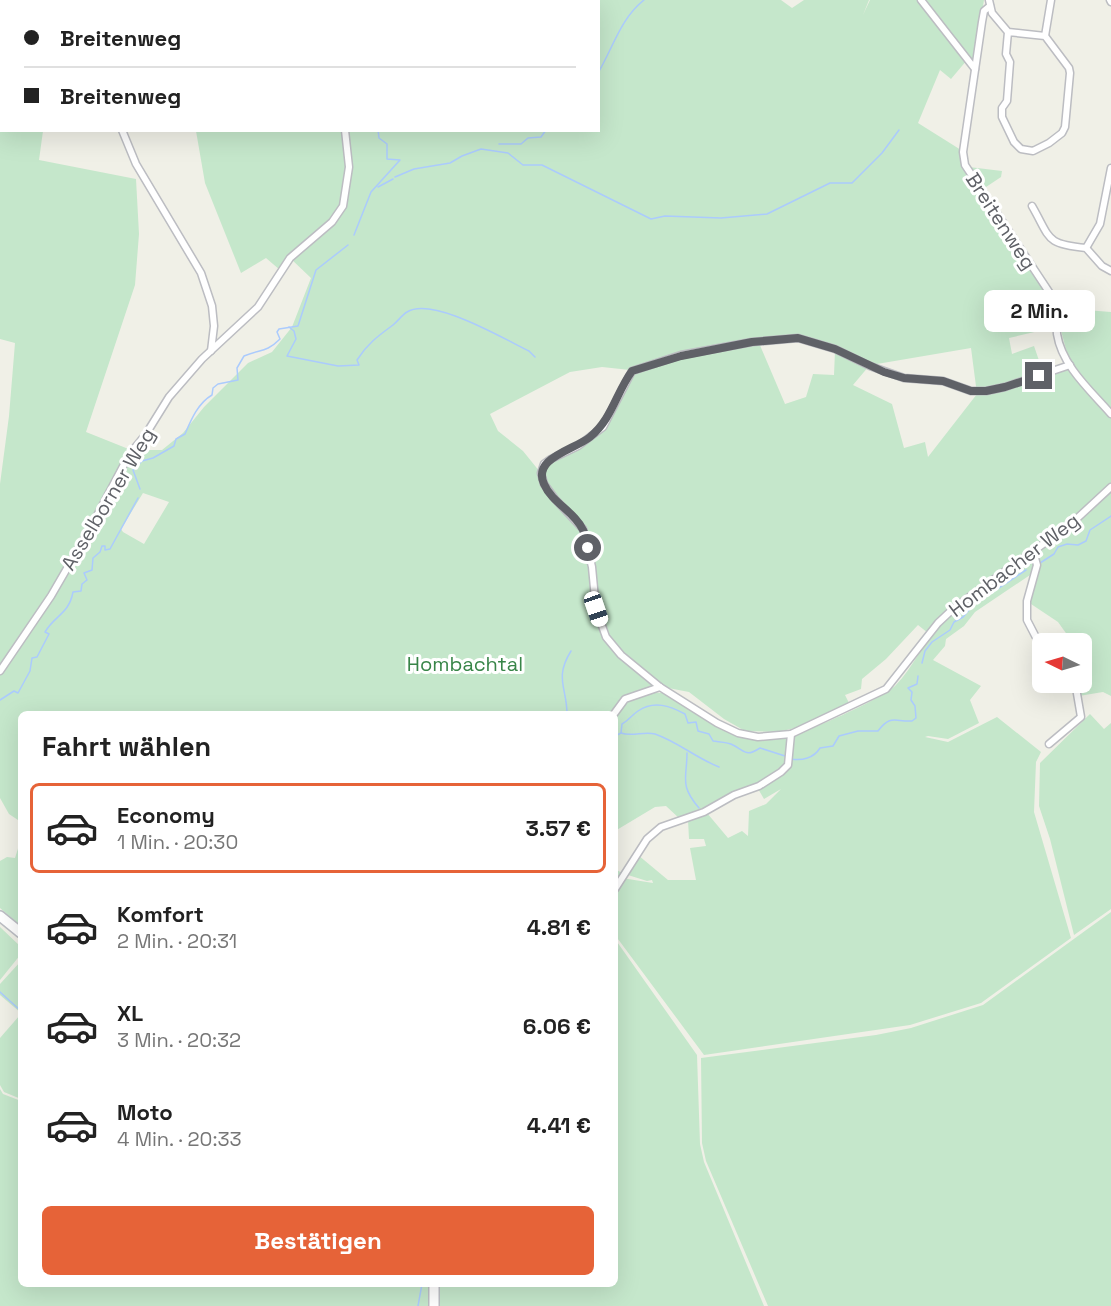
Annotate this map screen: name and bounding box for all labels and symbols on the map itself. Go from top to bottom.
street label: Breitenweg [960,168,1042,274]
callout: 2 Min. [984,289,1094,331]
route end [1025,362,1052,389]
street label: Asselborner Weg [55,423,161,575]
street label: Hombacher Weg [943,507,1085,623]
route start [574,534,601,561]
car [582,589,610,629]
north arrow [1032,633,1092,693]
park label: Hombachtal [407,651,523,677]

